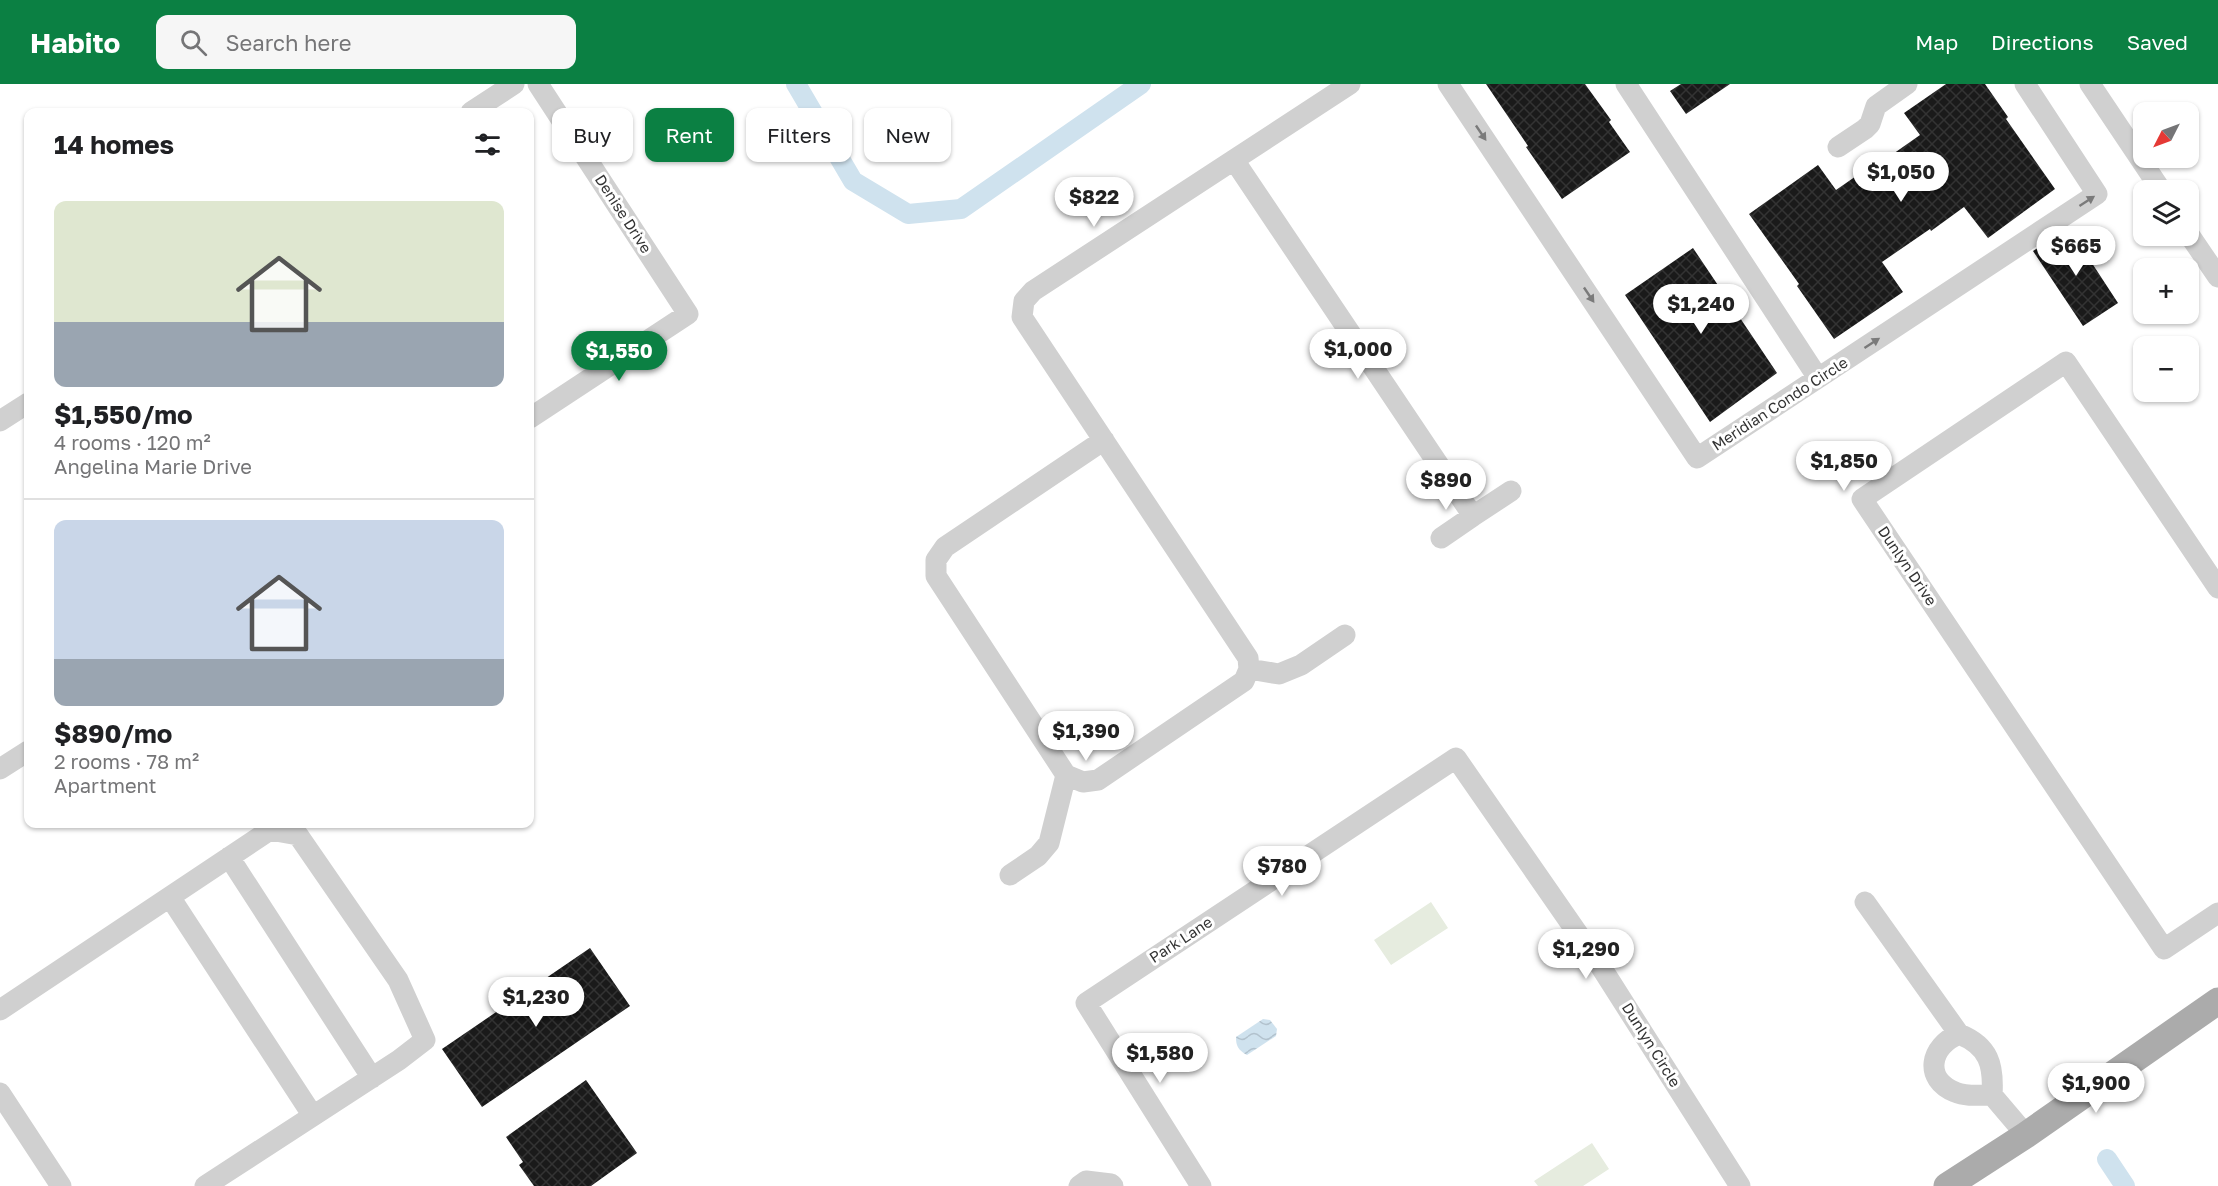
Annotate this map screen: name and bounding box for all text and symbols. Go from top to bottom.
search box [156,15,576,69]
text: Habito [30,26,120,59]
icon: search [177,26,210,59]
text: Search here [225,29,351,56]
text: Map [1915,29,1958,55]
text: Directions [1991,29,2094,55]
text: Saved [2127,29,2188,55]
north arrow [2133,102,2199,168]
map controls [2133,102,2199,402]
chip: Buy [552,108,633,162]
chip: Rent [645,108,734,162]
chip: Filters [746,108,852,162]
chip: New [864,108,951,162]
one-way arrow [1475,124,1486,141]
icon: filters [471,128,504,161]
text: 14 homes [54,129,174,160]
pin: $1,050 [1852,152,1950,203]
text: $1,050 [1867,159,1935,183]
street label: Denise Drive [592,171,656,256]
pin: $822 [1058,177,1130,228]
button: layers [2133,180,2199,246]
text: $822 [1069,184,1119,208]
one-way arrow [2079,196,2095,207]
pin: $665 [2040,226,2112,277]
text: $665 [2051,233,2102,257]
icon: home [225,240,333,348]
button: + [2133,258,2199,324]
pin: $1,240 [1652,284,1750,335]
one-way arrow [1583,287,1594,303]
text: $1,240 [1667,291,1735,315]
pin: $1,000 [1309,329,1407,380]
pin: $1,550 [570,331,668,382]
text: $1,000 [1323,336,1393,360]
button: − [2133,336,2199,402]
one-way arrow [1863,337,1879,349]
text: $1,550 [585,338,653,362]
street label: Meridian Condo Circle [1708,352,1851,454]
text: $1,550/mo [54,399,193,430]
text: 4 rooms · 120 m² [54,430,211,454]
pin: $1,850 [1795,441,1893,492]
text: $1,850 [1810,448,1878,472]
text: Angelina Marie Drive [54,454,252,478]
pin: $890 [1410,460,1482,511]
text: $890 [1420,467,1472,491]
street label: Dunlyn Drive [1875,522,1941,609]
icon: home [225,559,333,667]
pin: $1,390 [1037,711,1135,762]
text: $890/mo [54,718,172,749]
text: $1,390 [1052,718,1120,742]
text: 2 rooms · 78 m² [54,749,199,773]
text: Apartment [54,773,157,797]
pin: $780 [1246,846,1318,897]
text: $780 [1257,853,1307,877]
street label: Park Lane [1146,912,1216,966]
pin: $1,290 [1537,929,1635,980]
text: $1,290 [1552,936,1620,960]
pin: $1,230 [487,977,585,1028]
text: $1,230 [502,984,570,1008]
street label: Dunlyn Circle [1619,999,1685,1090]
pin: $1,580 [1111,1033,1209,1084]
text: $1,580 [1126,1040,1194,1064]
pin: $1,900 [2047,1063,2145,1114]
text: $1,900 [2062,1070,2130,1094]

